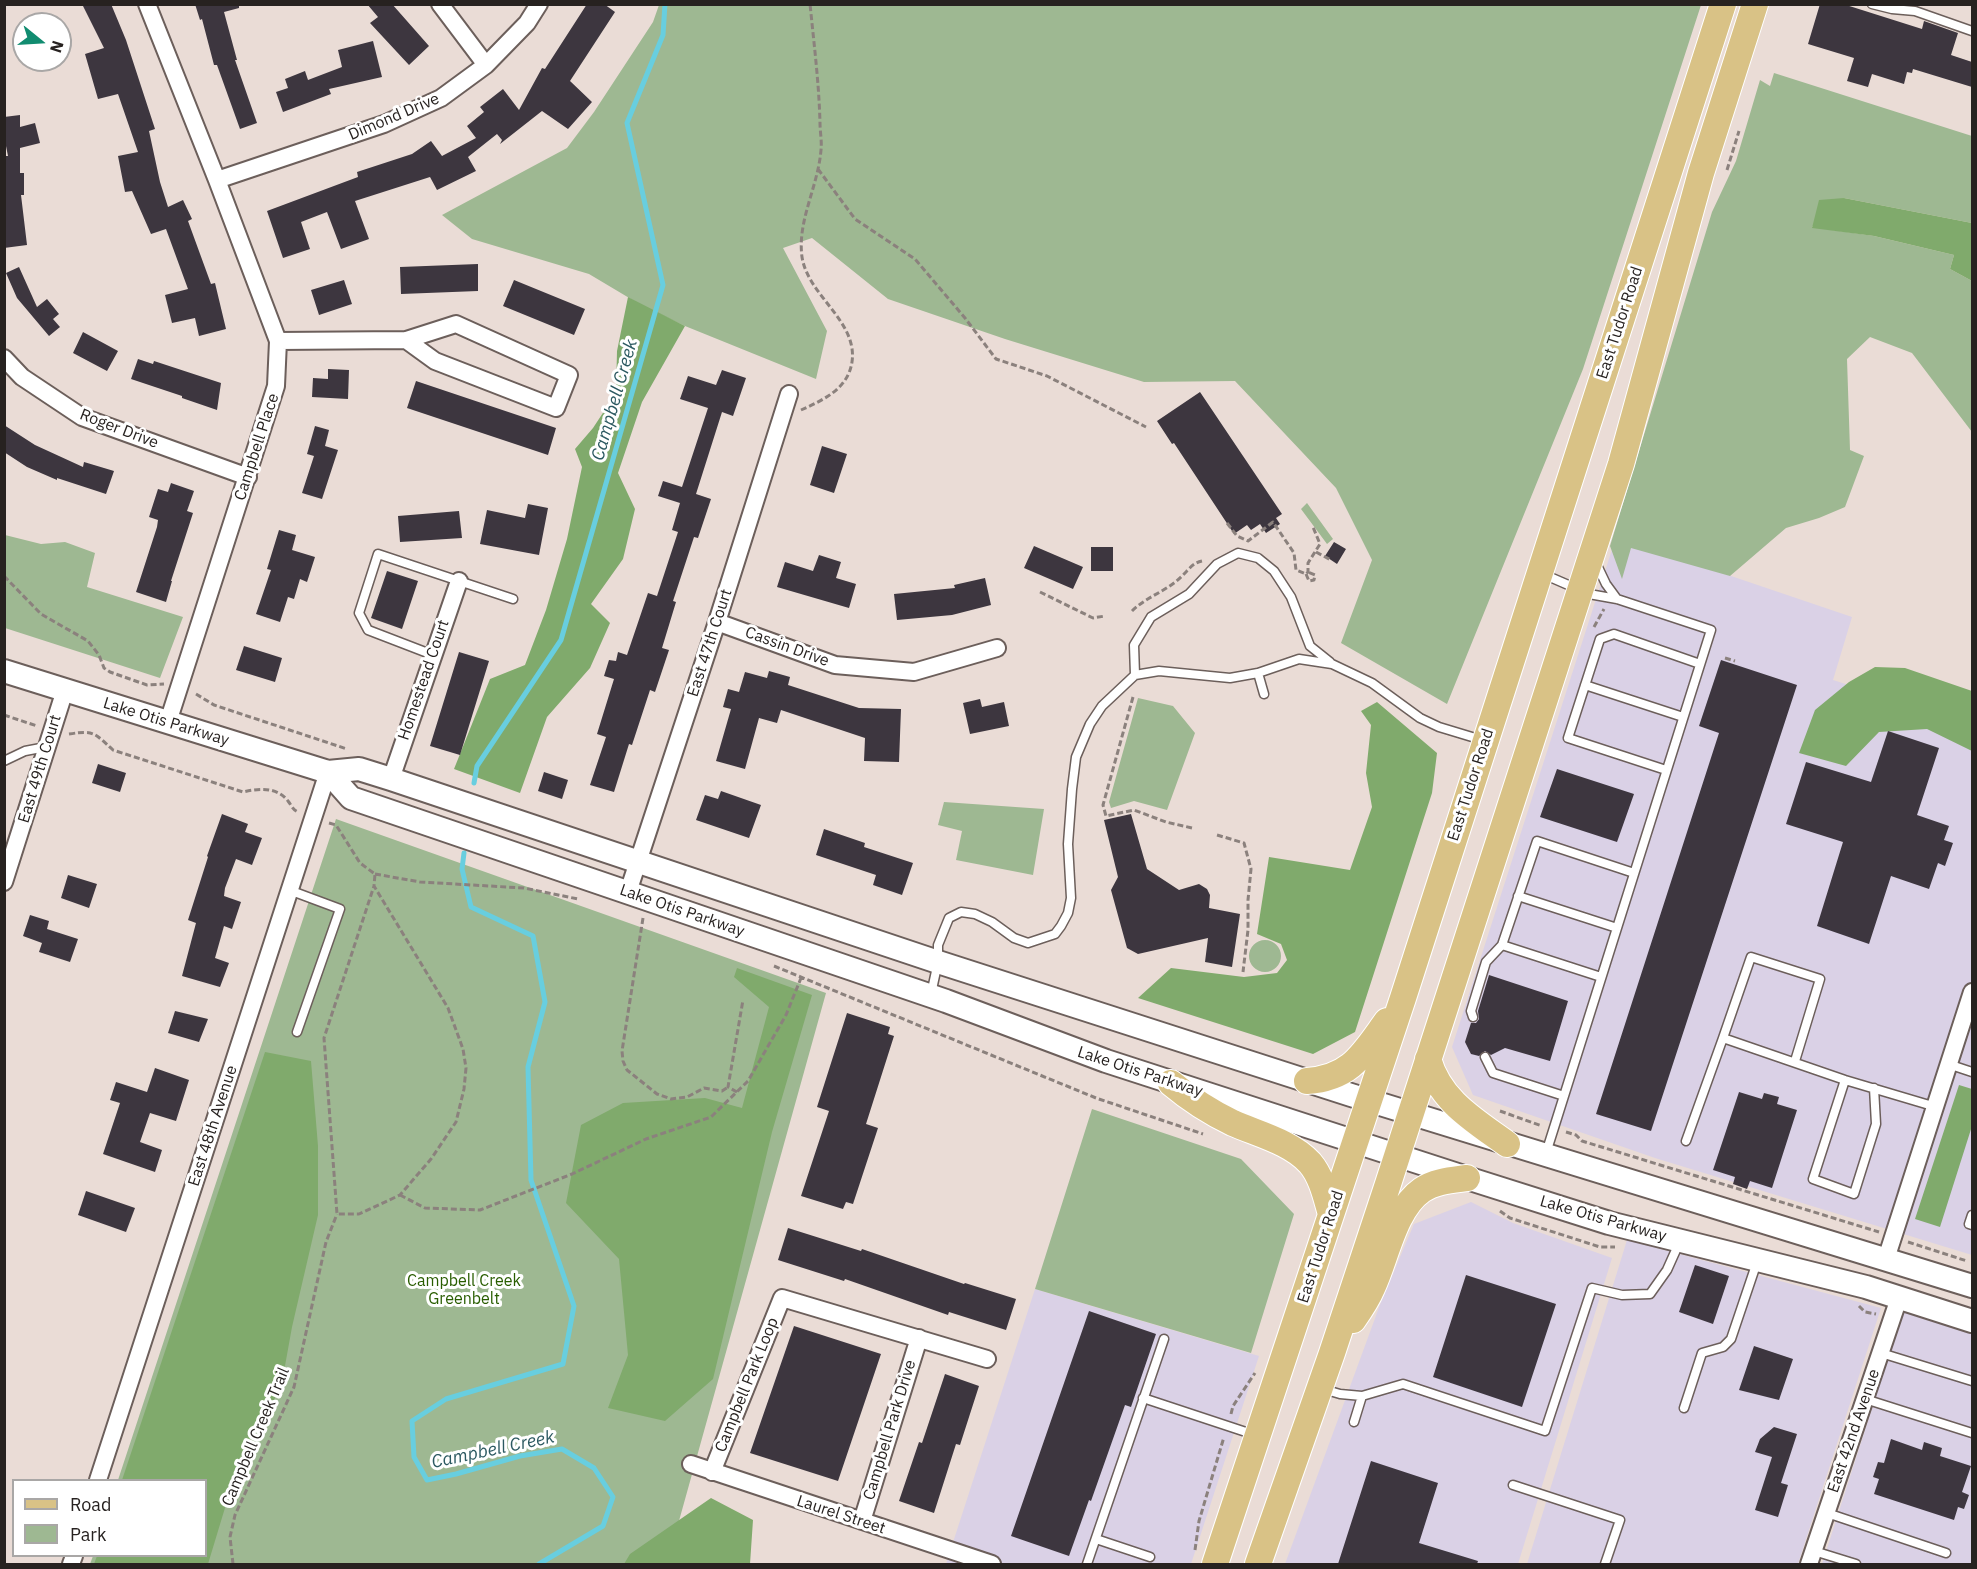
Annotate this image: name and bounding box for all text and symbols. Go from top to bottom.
north arrow [12,12,72,72]
text: N [46,38,69,56]
street label: Dimond Drive [346,89,442,145]
street label: East Tudor Road [1593,264,1647,382]
water label: Campbell Creek [587,337,643,463]
street label: Campbell Place [231,391,283,503]
street label: Roger Drive [77,405,161,453]
street label: East 47th Court [684,587,736,699]
street label: Homestead Court [394,617,454,743]
street label: Cassin Drive [742,623,832,671]
street label: Lake Otis Parkway [101,694,231,750]
street label: East 49th Court [14,713,66,825]
street label: East Tudor Road [1444,726,1498,844]
street label: Lake Otis Parkway [617,881,747,941]
street label: Lake Otis Parkway [1075,1043,1205,1101]
street label: East 48th Avenue [184,1063,242,1189]
street label: East Tudor Road [1294,1188,1348,1306]
street label: Lake Otis Parkway [1538,1192,1668,1246]
park label: Campbell Creek Greenbelt [407,1271,521,1309]
street label: Campbell Park Loop [711,1315,783,1455]
street label: Campbell Park Drive [860,1358,920,1502]
street label: Campbell Creek Trail [218,1365,294,1509]
street label: East 42nd Avenue [1824,1367,1884,1495]
water label: Campbell Creek [430,1426,556,1474]
legend [12,1479,207,1557]
street label: Laurel Street [794,1492,888,1538]
text: Road [70,1493,111,1516]
text: Park [70,1523,106,1546]

